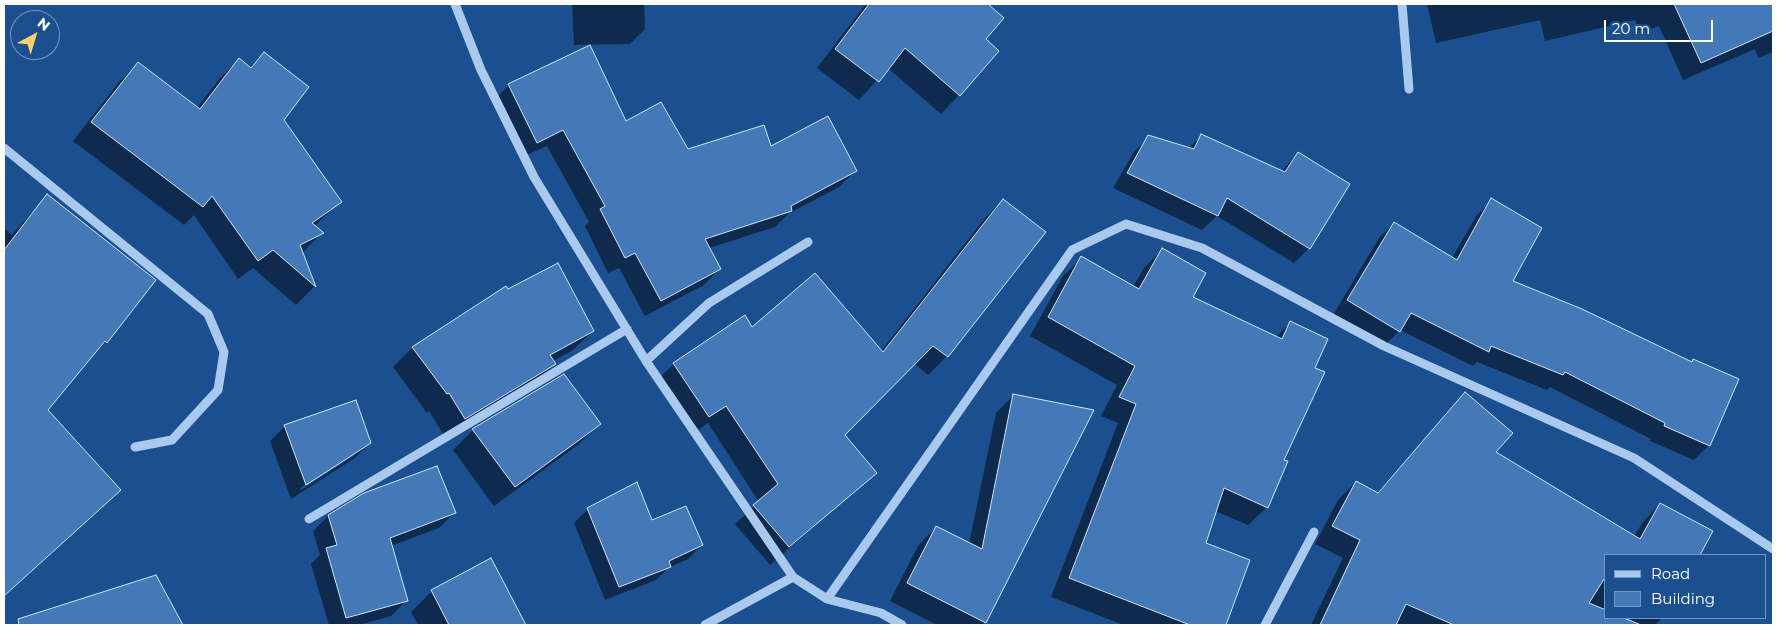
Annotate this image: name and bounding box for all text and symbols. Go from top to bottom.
north arrow [10,10,60,60]
scale bar [1607,10,1716,42]
text: N [34,14,54,35]
text: 20 m [1612,19,1650,38]
legend [1604,554,1767,619]
text: Road [1651,564,1690,583]
text: Building [1651,589,1715,608]

